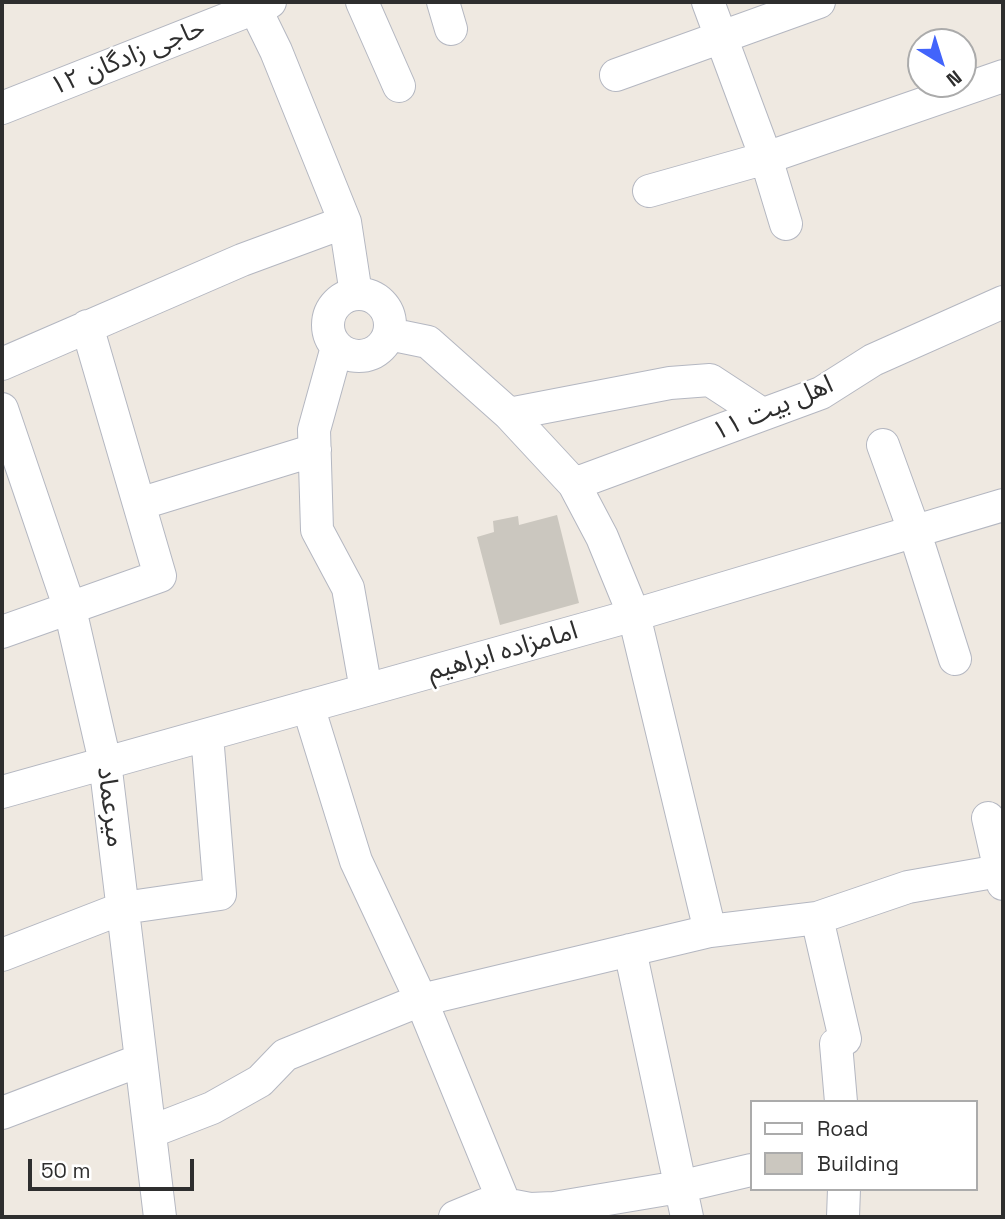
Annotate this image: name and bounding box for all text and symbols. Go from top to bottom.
street label: حاجی زادگان ۱۲ [46,13,210,103]
north arrow [907,28,977,98]
text: N [941,65,967,92]
street label: اهل بیت ۱۱ [708,370,838,448]
street label: امامزاده ابراهیم [424,616,582,688]
street label: میرعماد [90,765,130,849]
legend [750,1100,977,1191]
text: Road [817,1115,869,1142]
scale bar [32,1146,198,1190]
text: Building [817,1150,899,1177]
text: 50 m [41,1157,91,1184]

